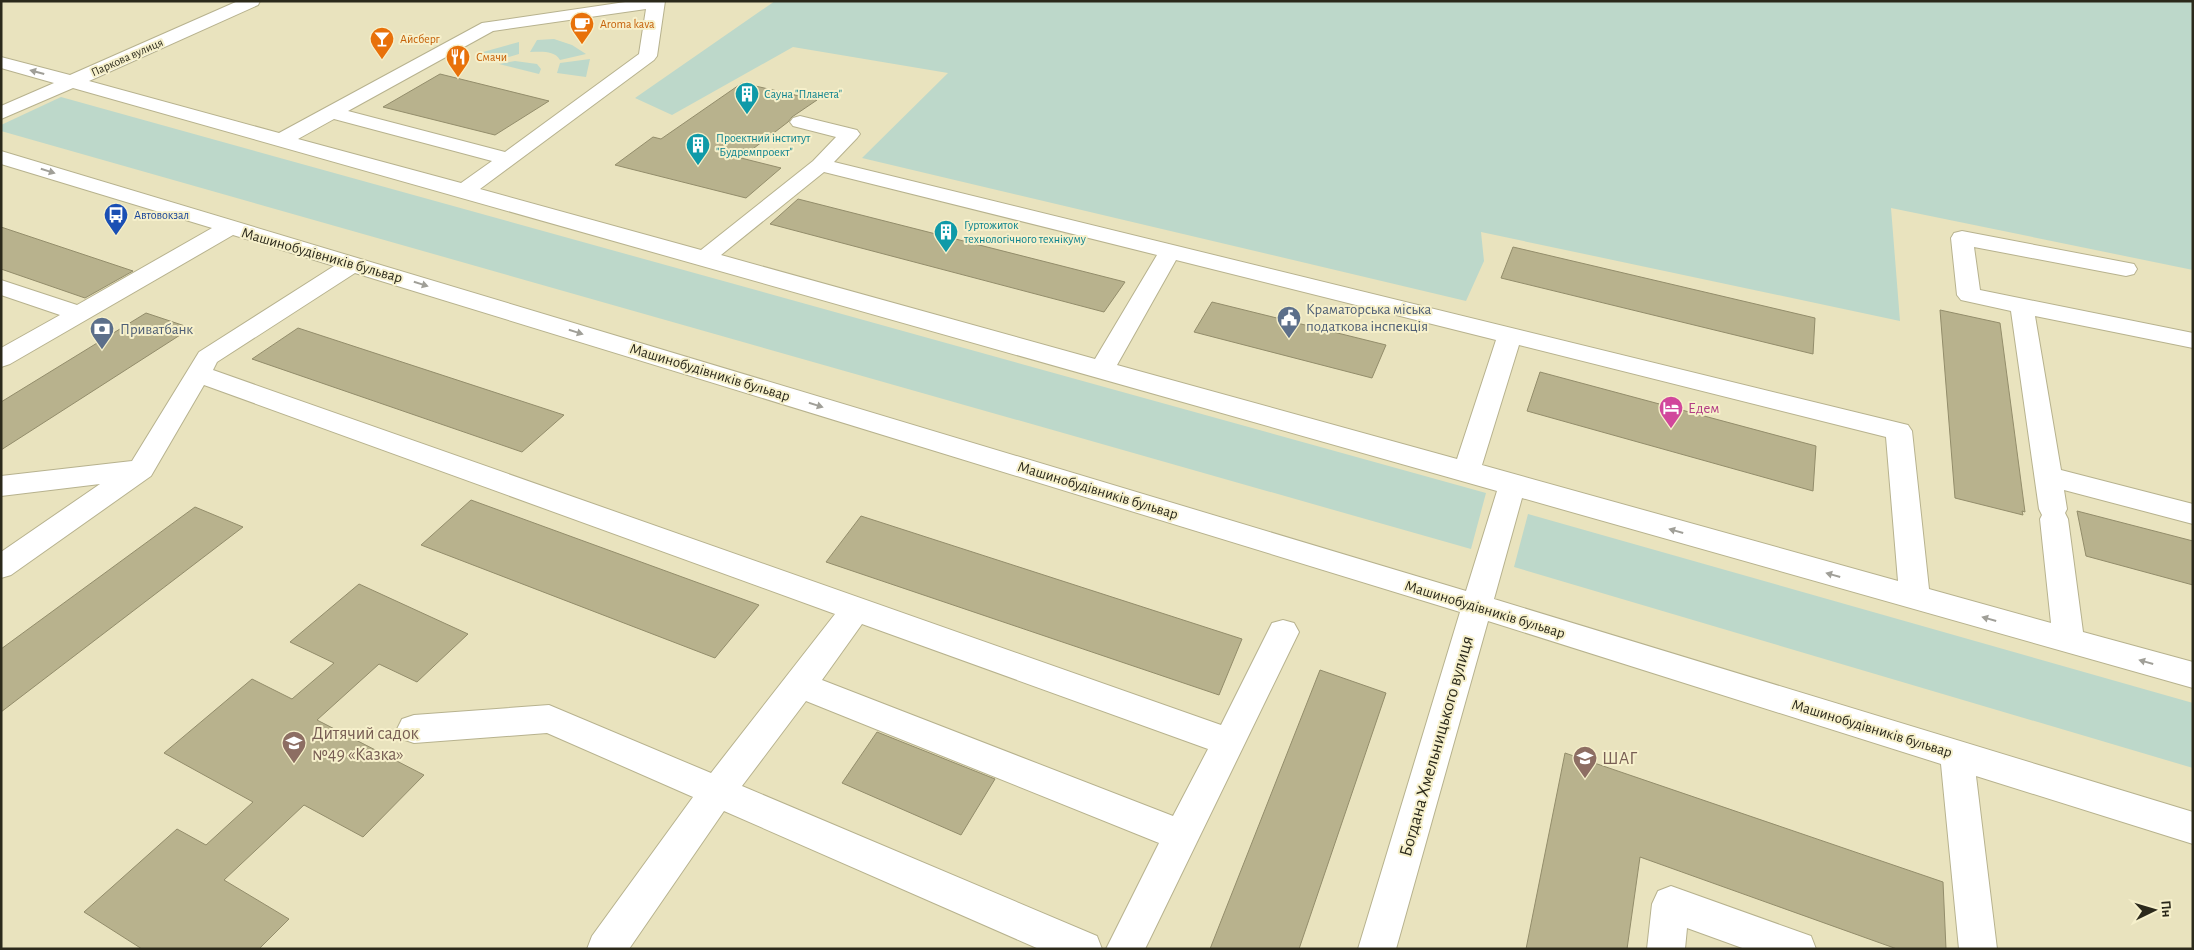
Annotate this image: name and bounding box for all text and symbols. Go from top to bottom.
cafe icon: Aroma kava [569,11,595,45]
place label: Aroma kava [600,18,655,30]
bar icon: Айсберг [369,26,395,60]
place label: Айсберг [400,33,441,45]
street label: Паркова вулиця [89,36,165,79]
restaurant icon: Смачи [445,44,471,78]
place label: Смачи [476,51,507,63]
one-way arrow [29,67,44,75]
building icon: Сауна "Планета" [734,81,760,115]
place label: Сауна "Планета" [764,88,842,101]
building icon: Проектний інститут "Будремпроект" [685,132,711,166]
place label: Проектний інститут "Будремпроект" [716,132,811,159]
one-way arrow [40,168,55,176]
bus stop icon: Автовокзал [103,202,129,236]
place label: Автовокзал [134,209,189,221]
building icon: Гуртожиток технологічного технікуму [933,219,959,253]
place label: Гуртожиток технологічного технікуму [963,219,1086,246]
street label: Машинобудівників бульвар [240,225,404,286]
one-way arrow [414,281,429,289]
place label: Краматорська міська податкова інспекція [1306,302,1431,334]
public building icon: Краматорська міська податкова інспекція [1276,305,1302,339]
bank icon: Приватбанк [89,316,115,350]
place label: Приватбанк [120,322,193,337]
one-way arrow [569,328,584,336]
street label: Машинобудівників бульвар [628,341,792,404]
hotel icon: Едем [1658,395,1684,429]
one-way arrow [808,401,823,409]
place label: Едем [1688,401,1720,416]
street label: Машинобудівників бульвар [1016,459,1180,522]
one-way arrow [1669,527,1684,535]
one-way arrow [1825,571,1840,579]
street label: Машинобудівників бульвар [1403,578,1567,641]
one-way arrow [1982,614,1997,622]
street label: Богдана Хмельницького вулиця [1397,634,1477,859]
one-way arrow [2138,658,2153,666]
street label: Машинобудівників бульвар [1790,697,1954,760]
place label: Дитячий садок №49 «Казка» [312,725,419,764]
school or university icon: Дитячий садок №49 «Казка» [281,730,307,764]
school or university icon: ШАГ [1572,745,1598,779]
place label: ШАГ [1602,750,1637,768]
north arrow [2129,885,2179,935]
text: Пн [2158,900,2174,918]

